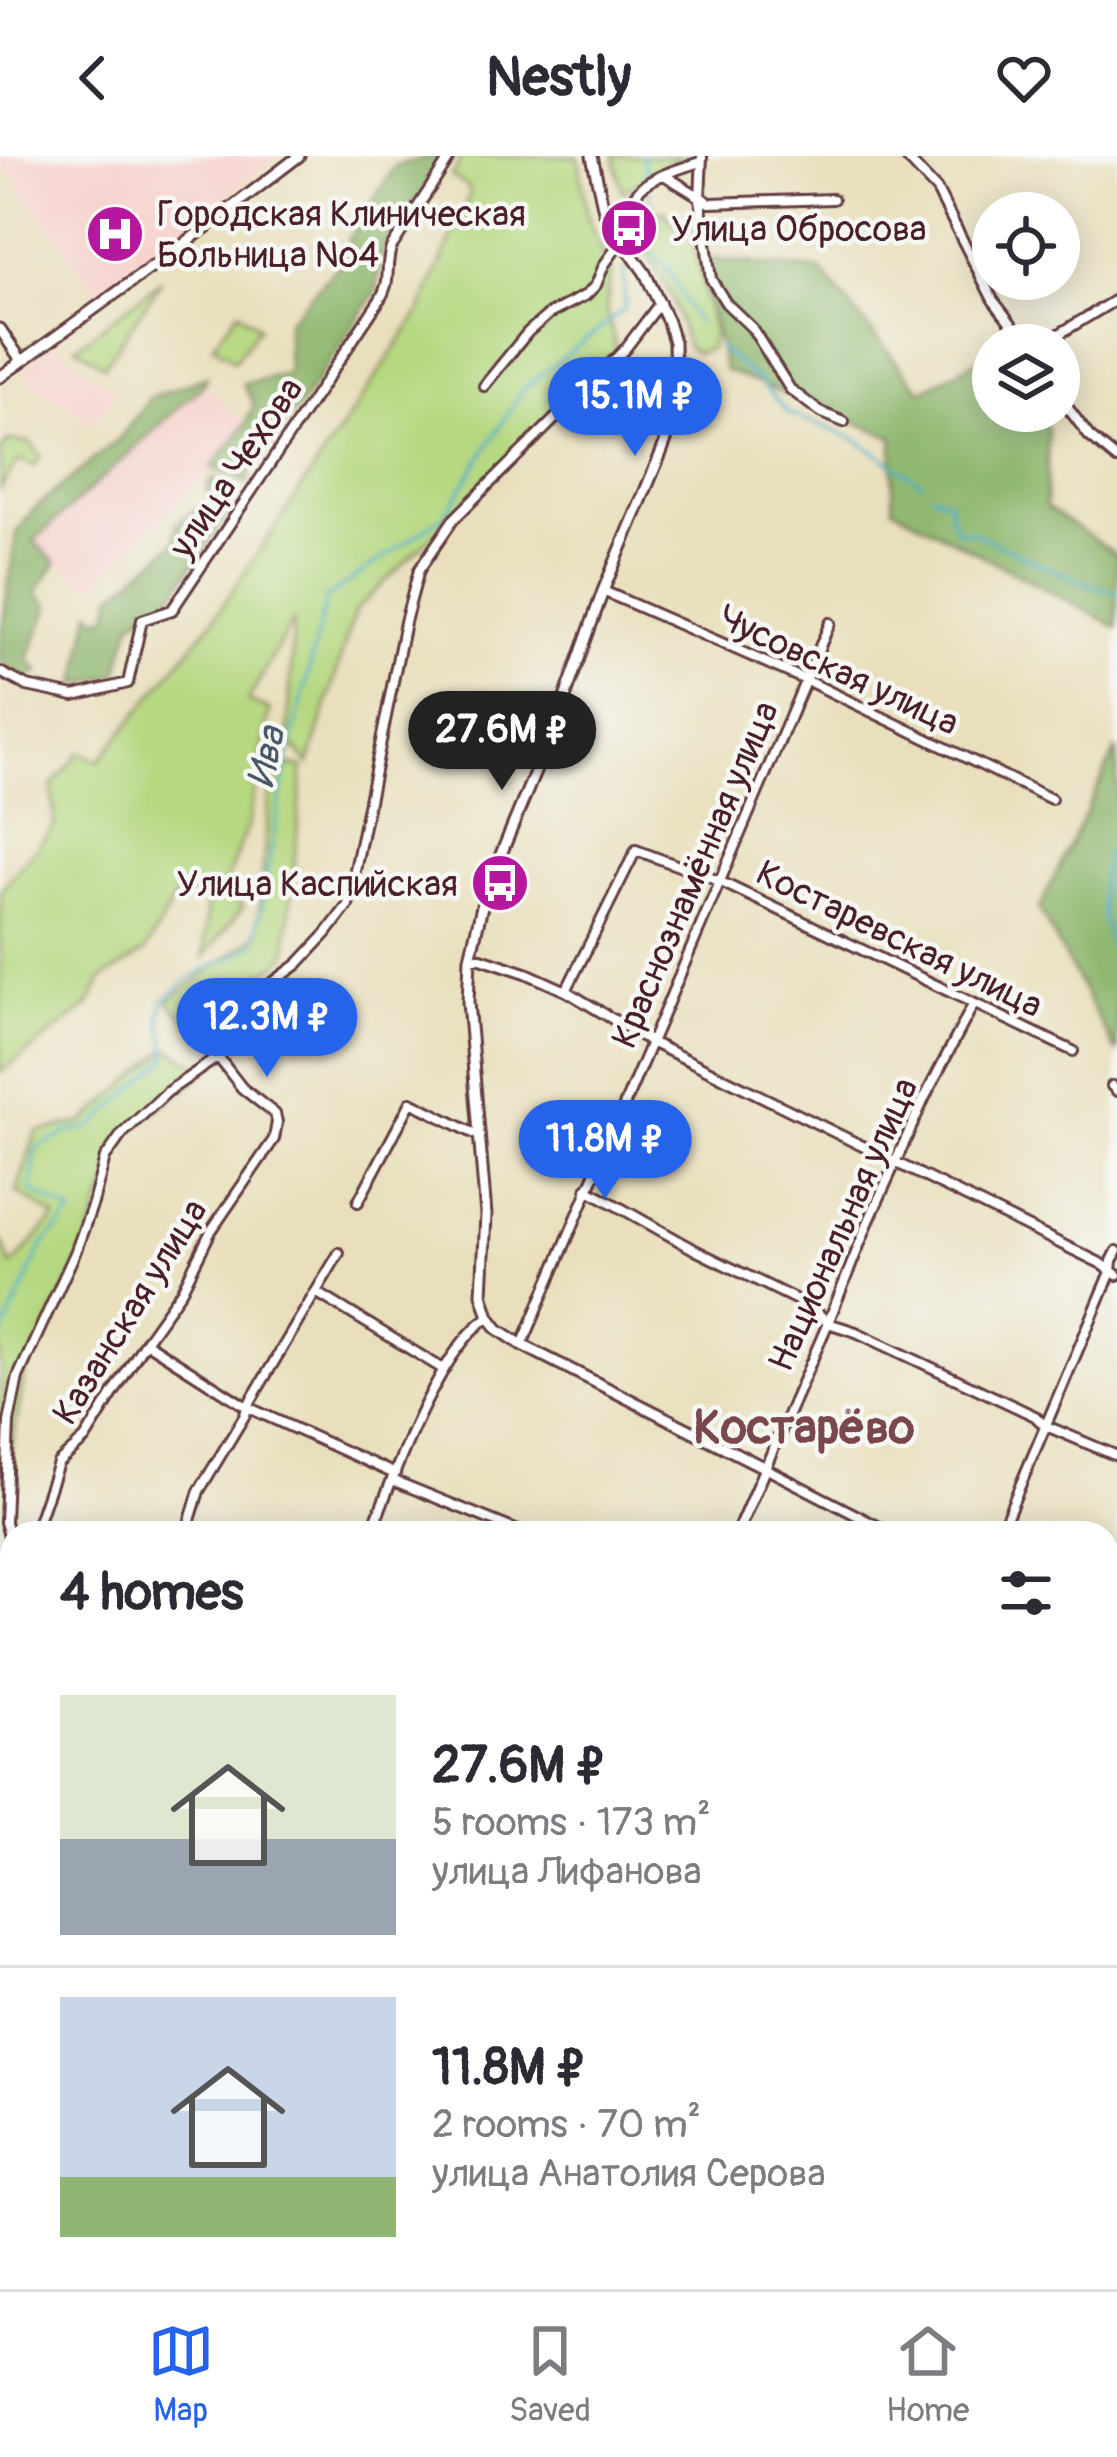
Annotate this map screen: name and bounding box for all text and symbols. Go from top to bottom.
text: Nestly [486,44,631,112]
icon: back [60,45,126,111]
icon: heart [991,45,1057,111]
place label: Городская Клиническая Больница №4 [157,192,526,278]
map controls [972,192,1080,432]
button: locate [972,192,1080,300]
bus stop icon: Улица Обросова [598,197,660,259]
hospital icon: Городская Клиническая Больница №4 [84,203,146,265]
place label: Улица Обросова [671,207,927,252]
button: layers [972,324,1080,432]
pin: 15.1M ₽ [524,357,746,459]
street label: улица Чехова [159,369,313,568]
text: 15.1M ₽ [575,371,695,420]
street label: Чусовская улица [711,595,966,746]
pin: 27.6M ₽ [391,691,613,793]
street label: Краснознамённая улица [602,694,789,1055]
text: 27.6M ₽ [435,705,569,754]
water label: Ива [236,721,297,792]
street label: Костаревская улица [749,851,1050,1028]
bus stop icon: Улица Каспийская [469,852,531,914]
place label: Улица Каспийская [176,862,458,907]
pin: 12.3M ₽ [156,978,378,1080]
text: 12.3M ₽ [203,992,331,1041]
street label: Национальная улица [758,1071,928,1378]
pin: 11.8M ₽ [494,1100,716,1202]
text: 11.8M ₽ [546,1114,664,1163]
street label: Казанская улица [43,1191,218,1433]
district label: Костарёво [693,1398,915,1458]
icon: filters [993,1560,1059,1626]
text: 4 homes [60,1561,244,1625]
text: 27.6M ₽ [432,1734,607,1798]
icon: home [156,1743,300,1887]
text: 5 rooms · 173 m² [432,1798,711,1847]
text: улица Лифанова [432,1847,702,1896]
text: 11.8M ₽ [432,2036,587,2100]
icon: home [156,2045,300,2189]
text: 2 rooms · 70 m² [432,2100,701,2149]
text: улица Анатолия Серова [432,2149,826,2198]
tab: Map [148,2318,214,2431]
tab: Saved [509,2318,591,2431]
tab: Home [886,2318,969,2431]

